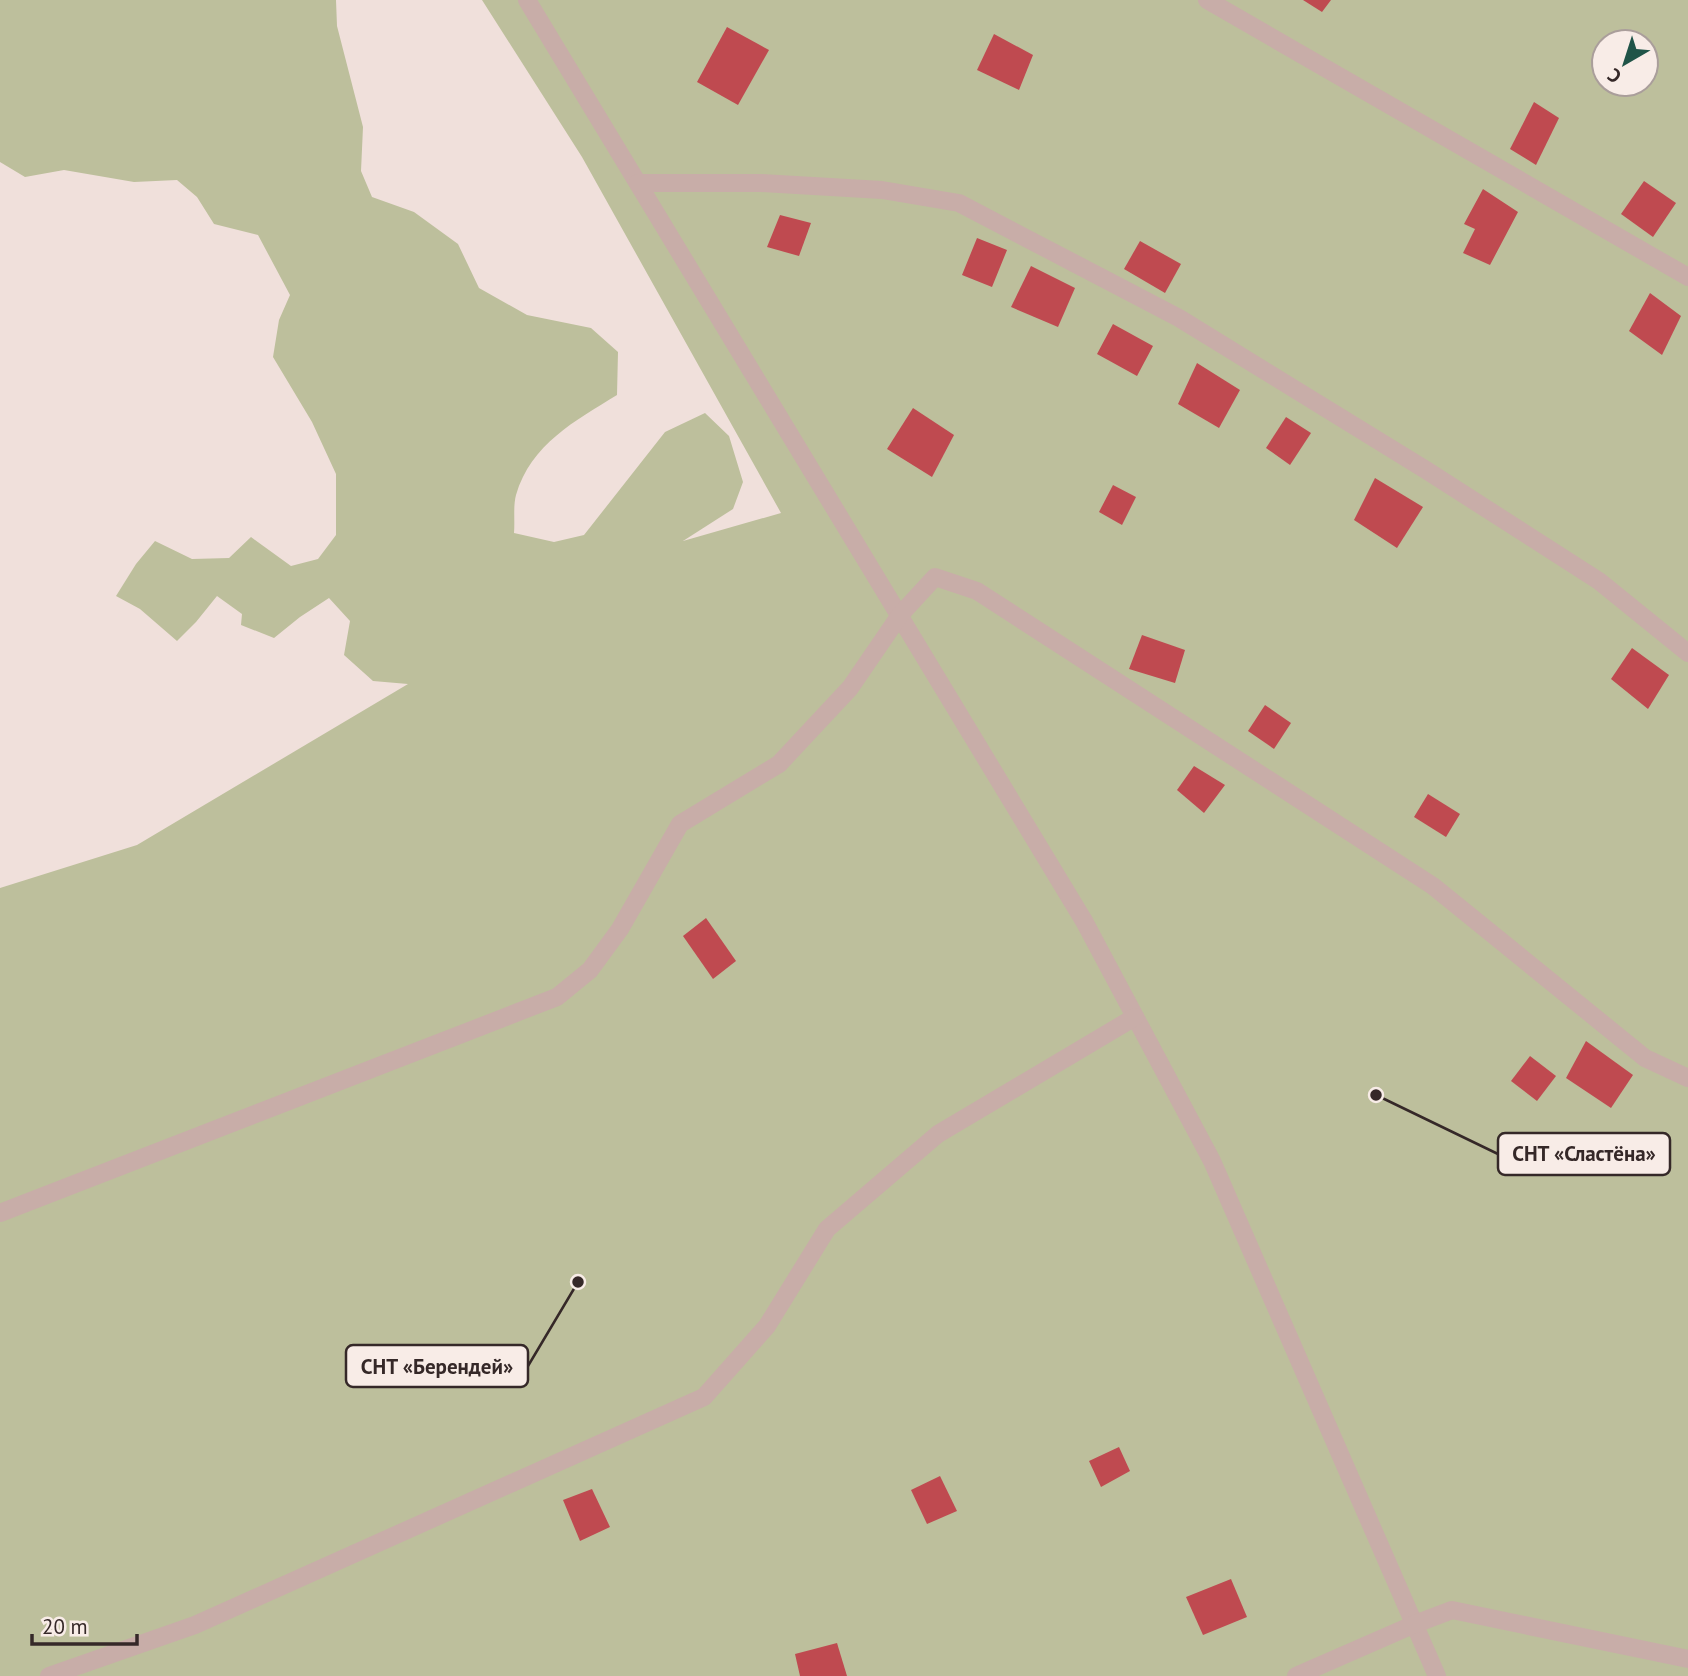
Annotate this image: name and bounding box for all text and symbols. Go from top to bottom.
north arrow [1590,28,1660,98]
text: С [1602,63,1626,89]
callout: СНТ «Сластёна» [1498,1133,1670,1175]
text: СНТ «Сластёна» [1512,1140,1656,1167]
callout: СНТ «Берендей» [346,1345,528,1387]
text: СНТ «Берендей» [361,1353,513,1380]
scale bar [32,1602,136,1646]
text: 20 m [42,1613,88,1640]

